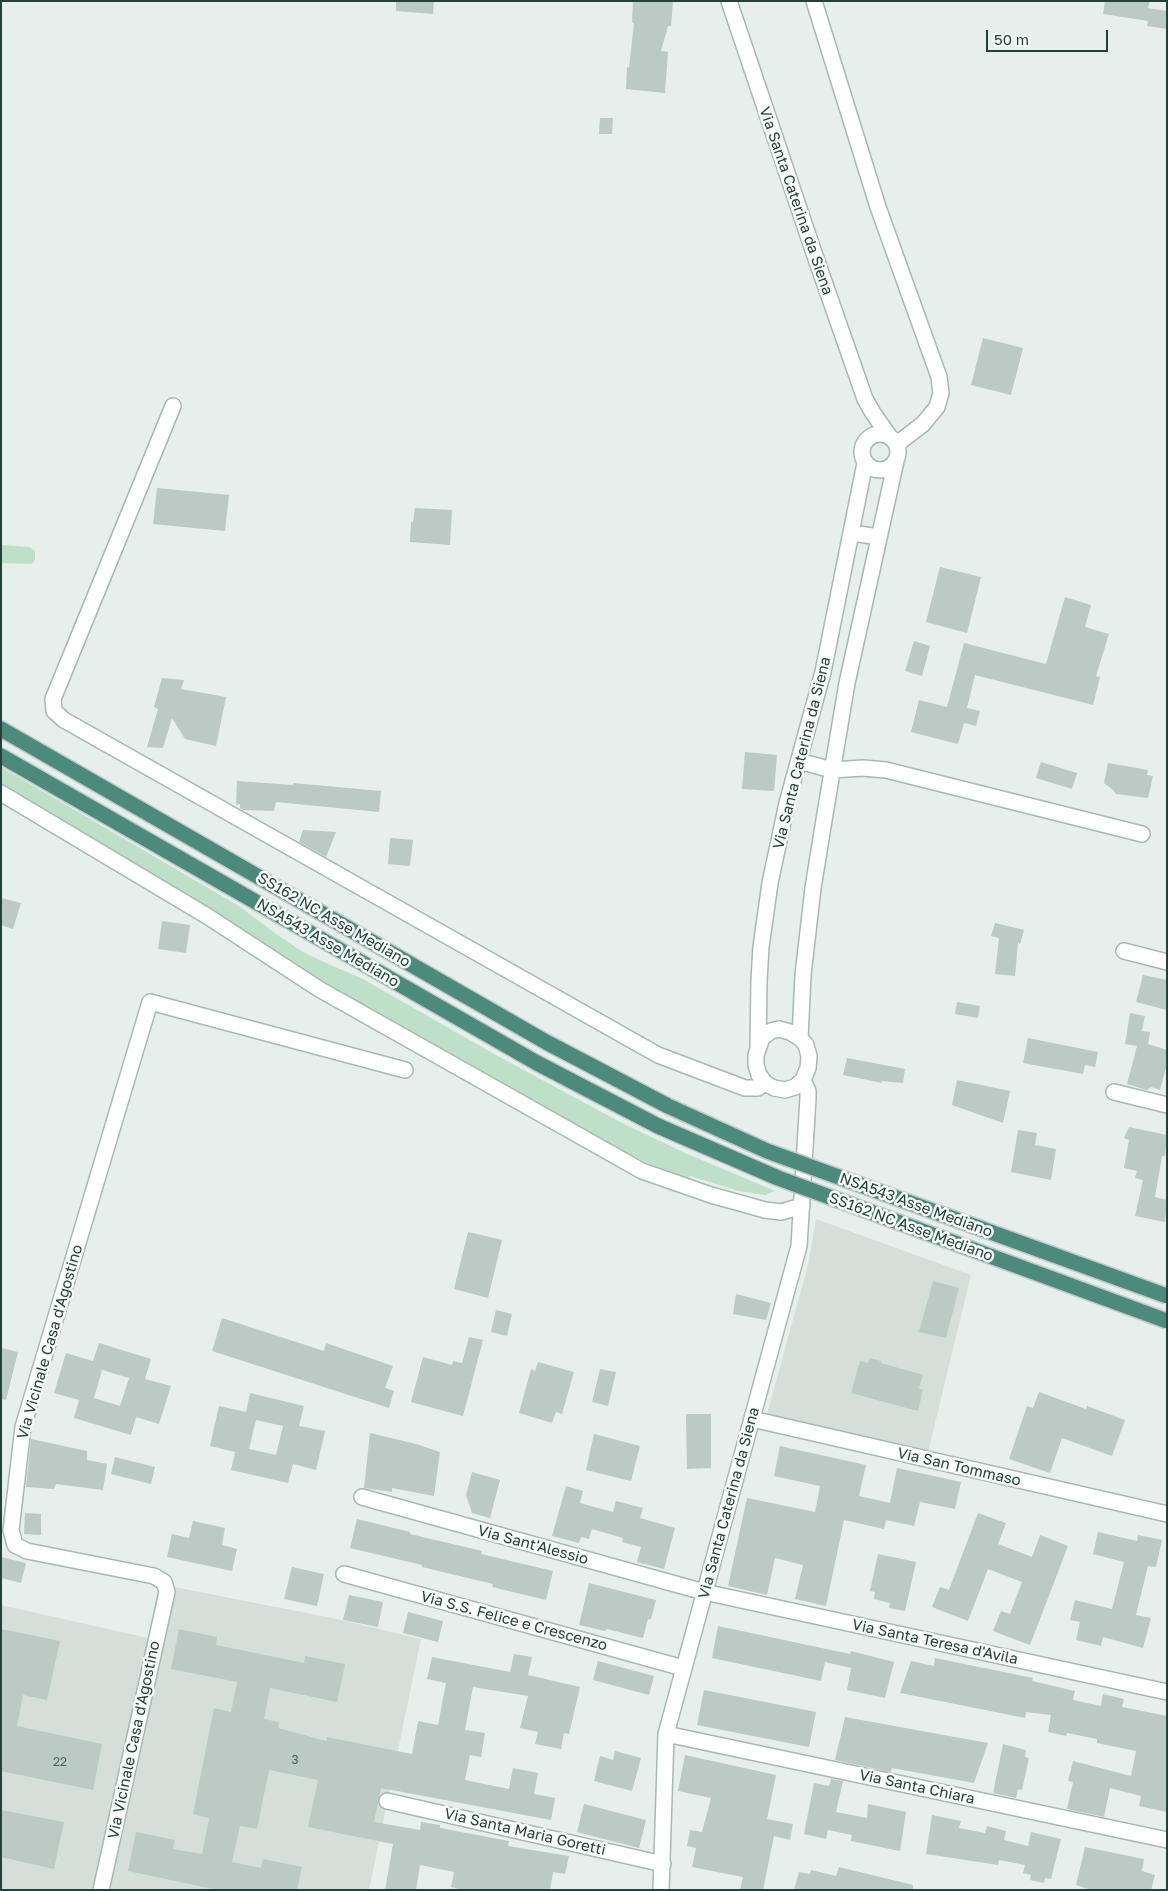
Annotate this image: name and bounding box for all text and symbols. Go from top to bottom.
scale bar [988,20,1110,52]
text: 50 m [994,30,1029,48]
street label: Via Santa Caterina da Siena [755,105,837,297]
street label: Via Santa Caterina da Siena [769,655,835,851]
street label: SS162 NC Asse Mediano [254,869,414,971]
street label: NSA543 Asse Mediano [254,895,402,991]
street label: NSA543 Asse Mediano [837,1169,995,1241]
street label: SS162 NC Asse Mediano [827,1189,995,1265]
street label: Via Vicinale Casa d'Agostino [14,1243,86,1441]
street label: Via Santa Caterina da Siena [695,1405,763,1601]
street label: Via San Tommaso [895,1444,1023,1490]
street label: Via Sant'Alessio [476,1522,590,1568]
street label: Via S.S. Felice e Crescenzo [419,1587,609,1655]
street label: Via Santa Teresa d'Avila [850,1616,1020,1668]
street label: Via Vicinale Casa d'Agostino [104,1639,164,1841]
house number: 3 [291,1753,299,1767]
house number: 22 [53,1755,67,1769]
street label: Via Santa Chiara [858,1766,976,1808]
street label: Via Santa Maria Goretti [443,1805,607,1859]

